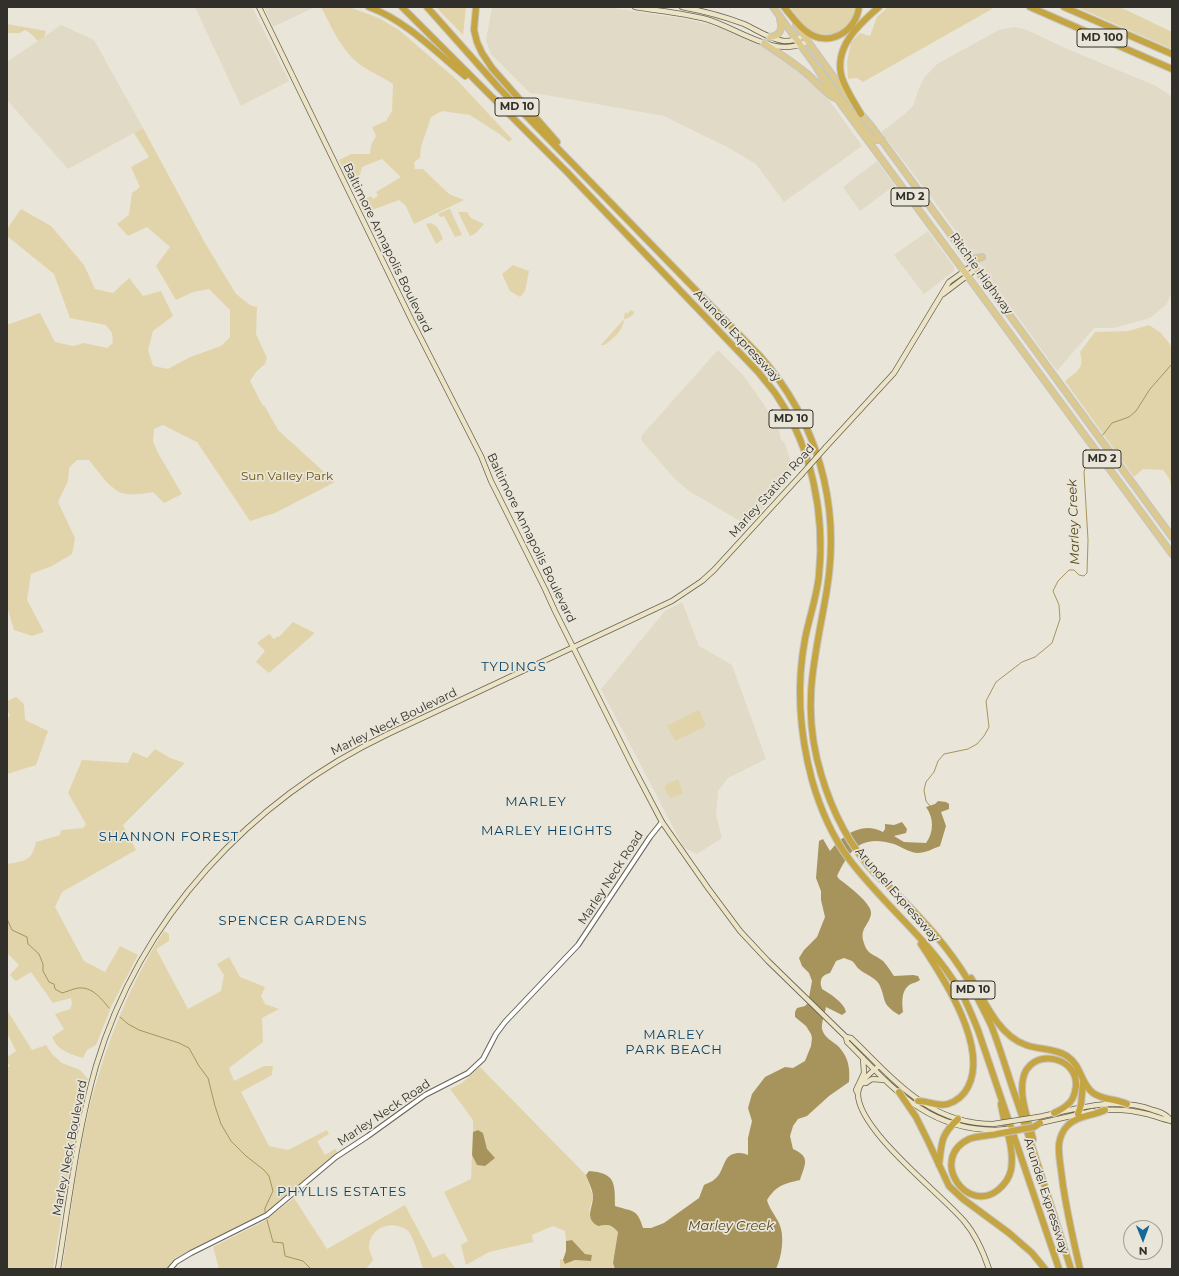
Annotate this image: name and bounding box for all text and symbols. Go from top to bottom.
road number: MD 100 [1077,29,1127,47]
road number: MD 10 [495,98,539,116]
street label: Baltimore Annapolis Boulevard [340,161,434,335]
road number: MD 2 [891,188,929,206]
street label: Ritchie Highway [946,230,1016,318]
street label: Arundel Expressway [691,287,783,385]
road number: MD 10 [769,410,813,428]
street label: Marley Station Road [726,441,818,541]
road number: MD 2 [1083,450,1121,468]
street label: Baltimore Annapolis Boulevard [484,451,578,625]
park label: Sun Valley Park [241,469,333,483]
water label: Marley Creek [1065,479,1083,565]
district label: TYDINGS [481,659,547,675]
street label: Marley Neck Boulevard [329,685,459,759]
district label: MARLEY [505,794,567,810]
district label: MARLEY HEIGHTS [481,823,613,839]
district label: SHANNON FOREST [99,829,239,845]
street label: Marley Neck Road [575,829,647,927]
street label: Arundel Expressway [852,845,942,945]
district label: SPENCER GARDENS [219,913,367,929]
road number: MD 10 [951,981,995,999]
district label: MARLEY PARK BEACH [625,1027,723,1058]
street label: Marley Neck Road [335,1077,433,1149]
street label: Marley Neck Boulevard [50,1079,90,1217]
street label: Arundel Expressway [1020,1136,1072,1256]
district label: PHYLLIS ESTATES [277,1184,407,1200]
water label: Marley Creek [688,1218,774,1234]
north arrow [1123,1220,1163,1260]
text: N [1139,1244,1148,1258]

